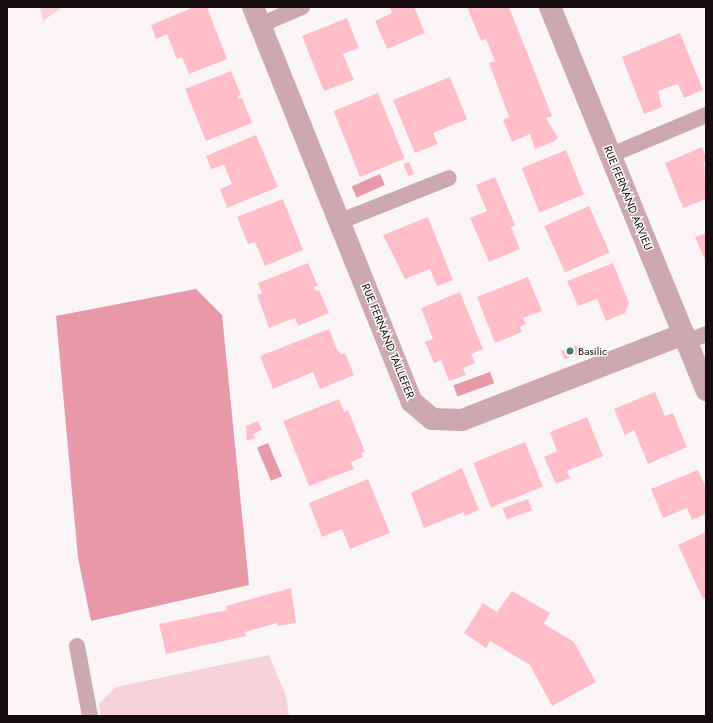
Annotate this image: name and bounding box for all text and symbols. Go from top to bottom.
street label: RUE FERNAND ARVIEU [601,144,655,252]
street label: RUE FERNAND TAILLEFER [359,282,417,400]
place label: Basilic [578,344,607,358]
marker: Basilic [565,346,575,356]

